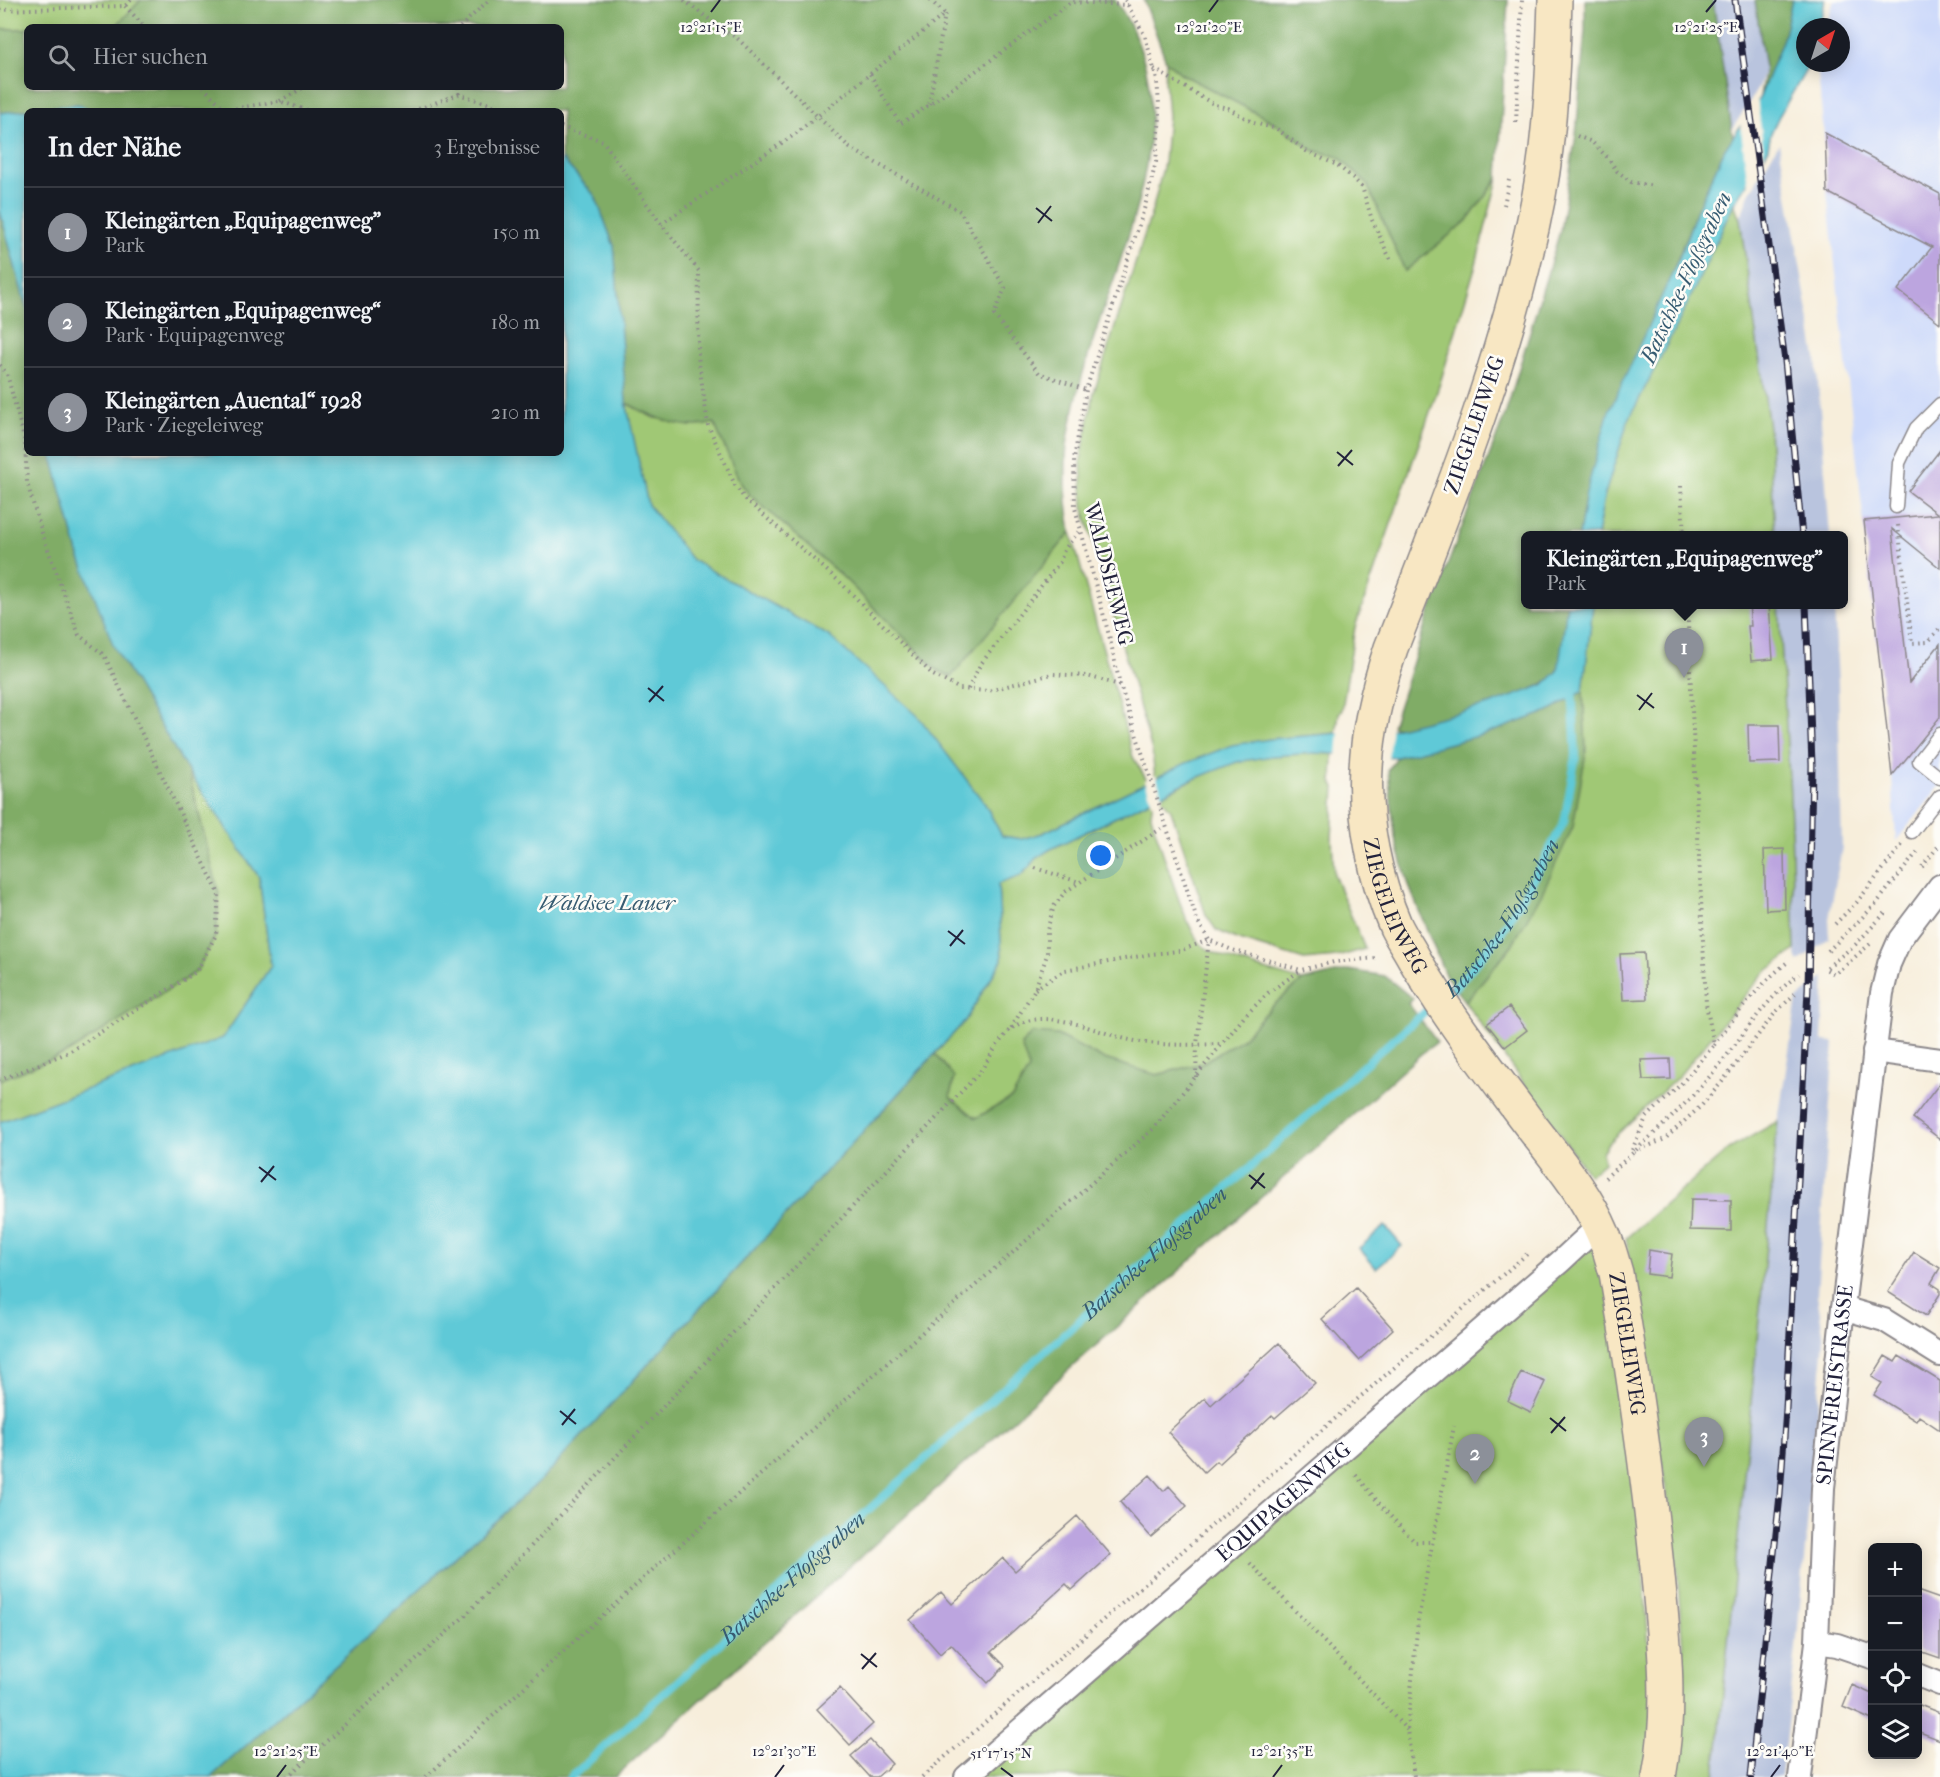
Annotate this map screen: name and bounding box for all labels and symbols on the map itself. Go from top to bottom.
text: 12°21'15"E [680,18,742,36]
text: 12°21'20"E [1176,18,1242,36]
text: 12°21'25"E [1674,18,1738,36]
north arrow [1796,18,1850,72]
water label: Batschke‐Floßgraben [1634,188,1737,369]
street label: ZIEGELEIWEG [1439,352,1509,497]
street label: WALDSEEWEG [1079,499,1138,648]
pin: 1 [1664,628,1704,678]
water label: Batschke‐Floßgraben [1438,835,1565,1003]
street label: ZIEGELEIWEG [1358,836,1432,978]
your location [1086,841,1115,870]
water label: Waldsee Lauer [539,890,677,916]
water label: Batschke‐Floßgraben [1075,1181,1233,1326]
street label: ZIEGELEIWEG [1604,1270,1650,1417]
street label: SPINNEREISTRASSE [1811,1283,1858,1486]
pin: 3 [1684,1418,1724,1467]
pin: 2 [1456,1434,1494,1484]
street label: EQUIPAGENWEG [1211,1437,1356,1567]
water label: Batschke‐Floßgraben [714,1506,871,1651]
text: 12°21'25"E [254,1742,318,1760]
text: 12°21'30"E [752,1742,816,1760]
text: 12°21'35"E [1251,1742,1313,1760]
text: 12°21'40"E [1747,1742,1813,1760]
text: 51°17'15"N [970,1744,1033,1762]

